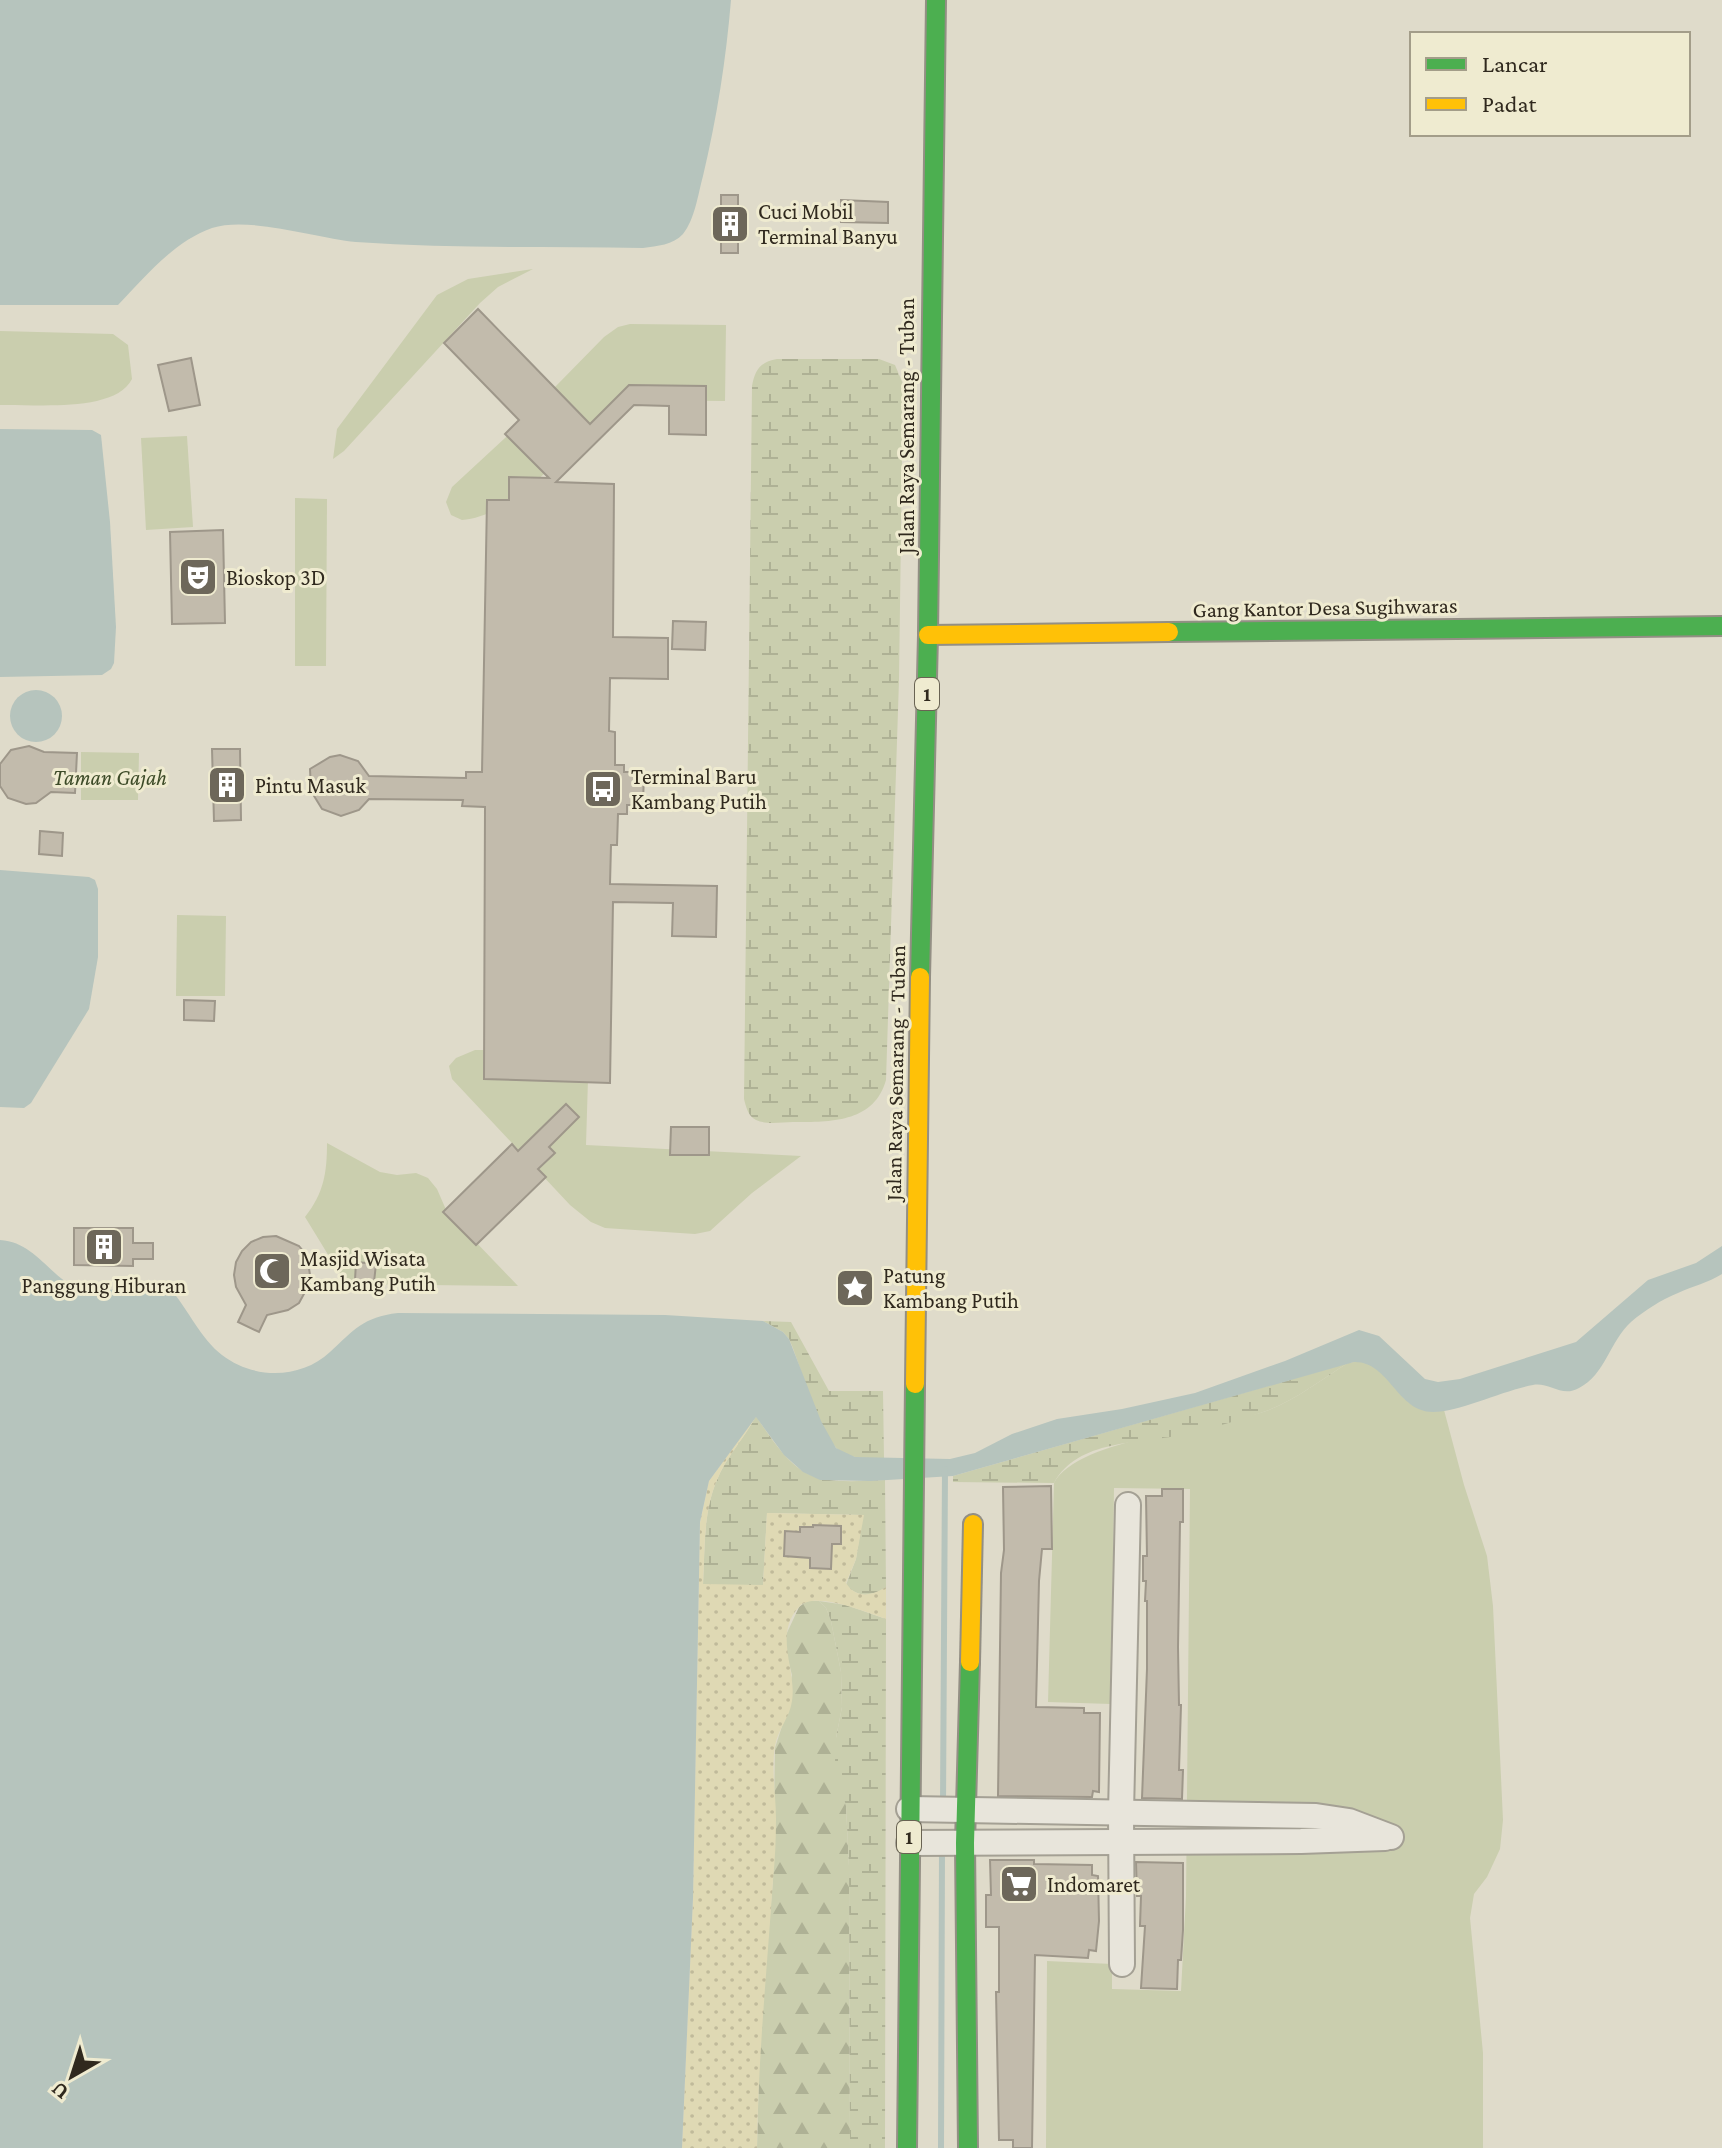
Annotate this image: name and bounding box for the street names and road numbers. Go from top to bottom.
street label: Jalan Raya Semarang - Tuban [894,298,919,556]
street label: Gang Kantor Desa Sugihwaras [1192,593,1458,622]
road number: 1 [915,678,939,710]
street label: Jalan Raya Semarang - Tuban [881,945,910,1203]
road number: 1 [897,1821,921,1853]

